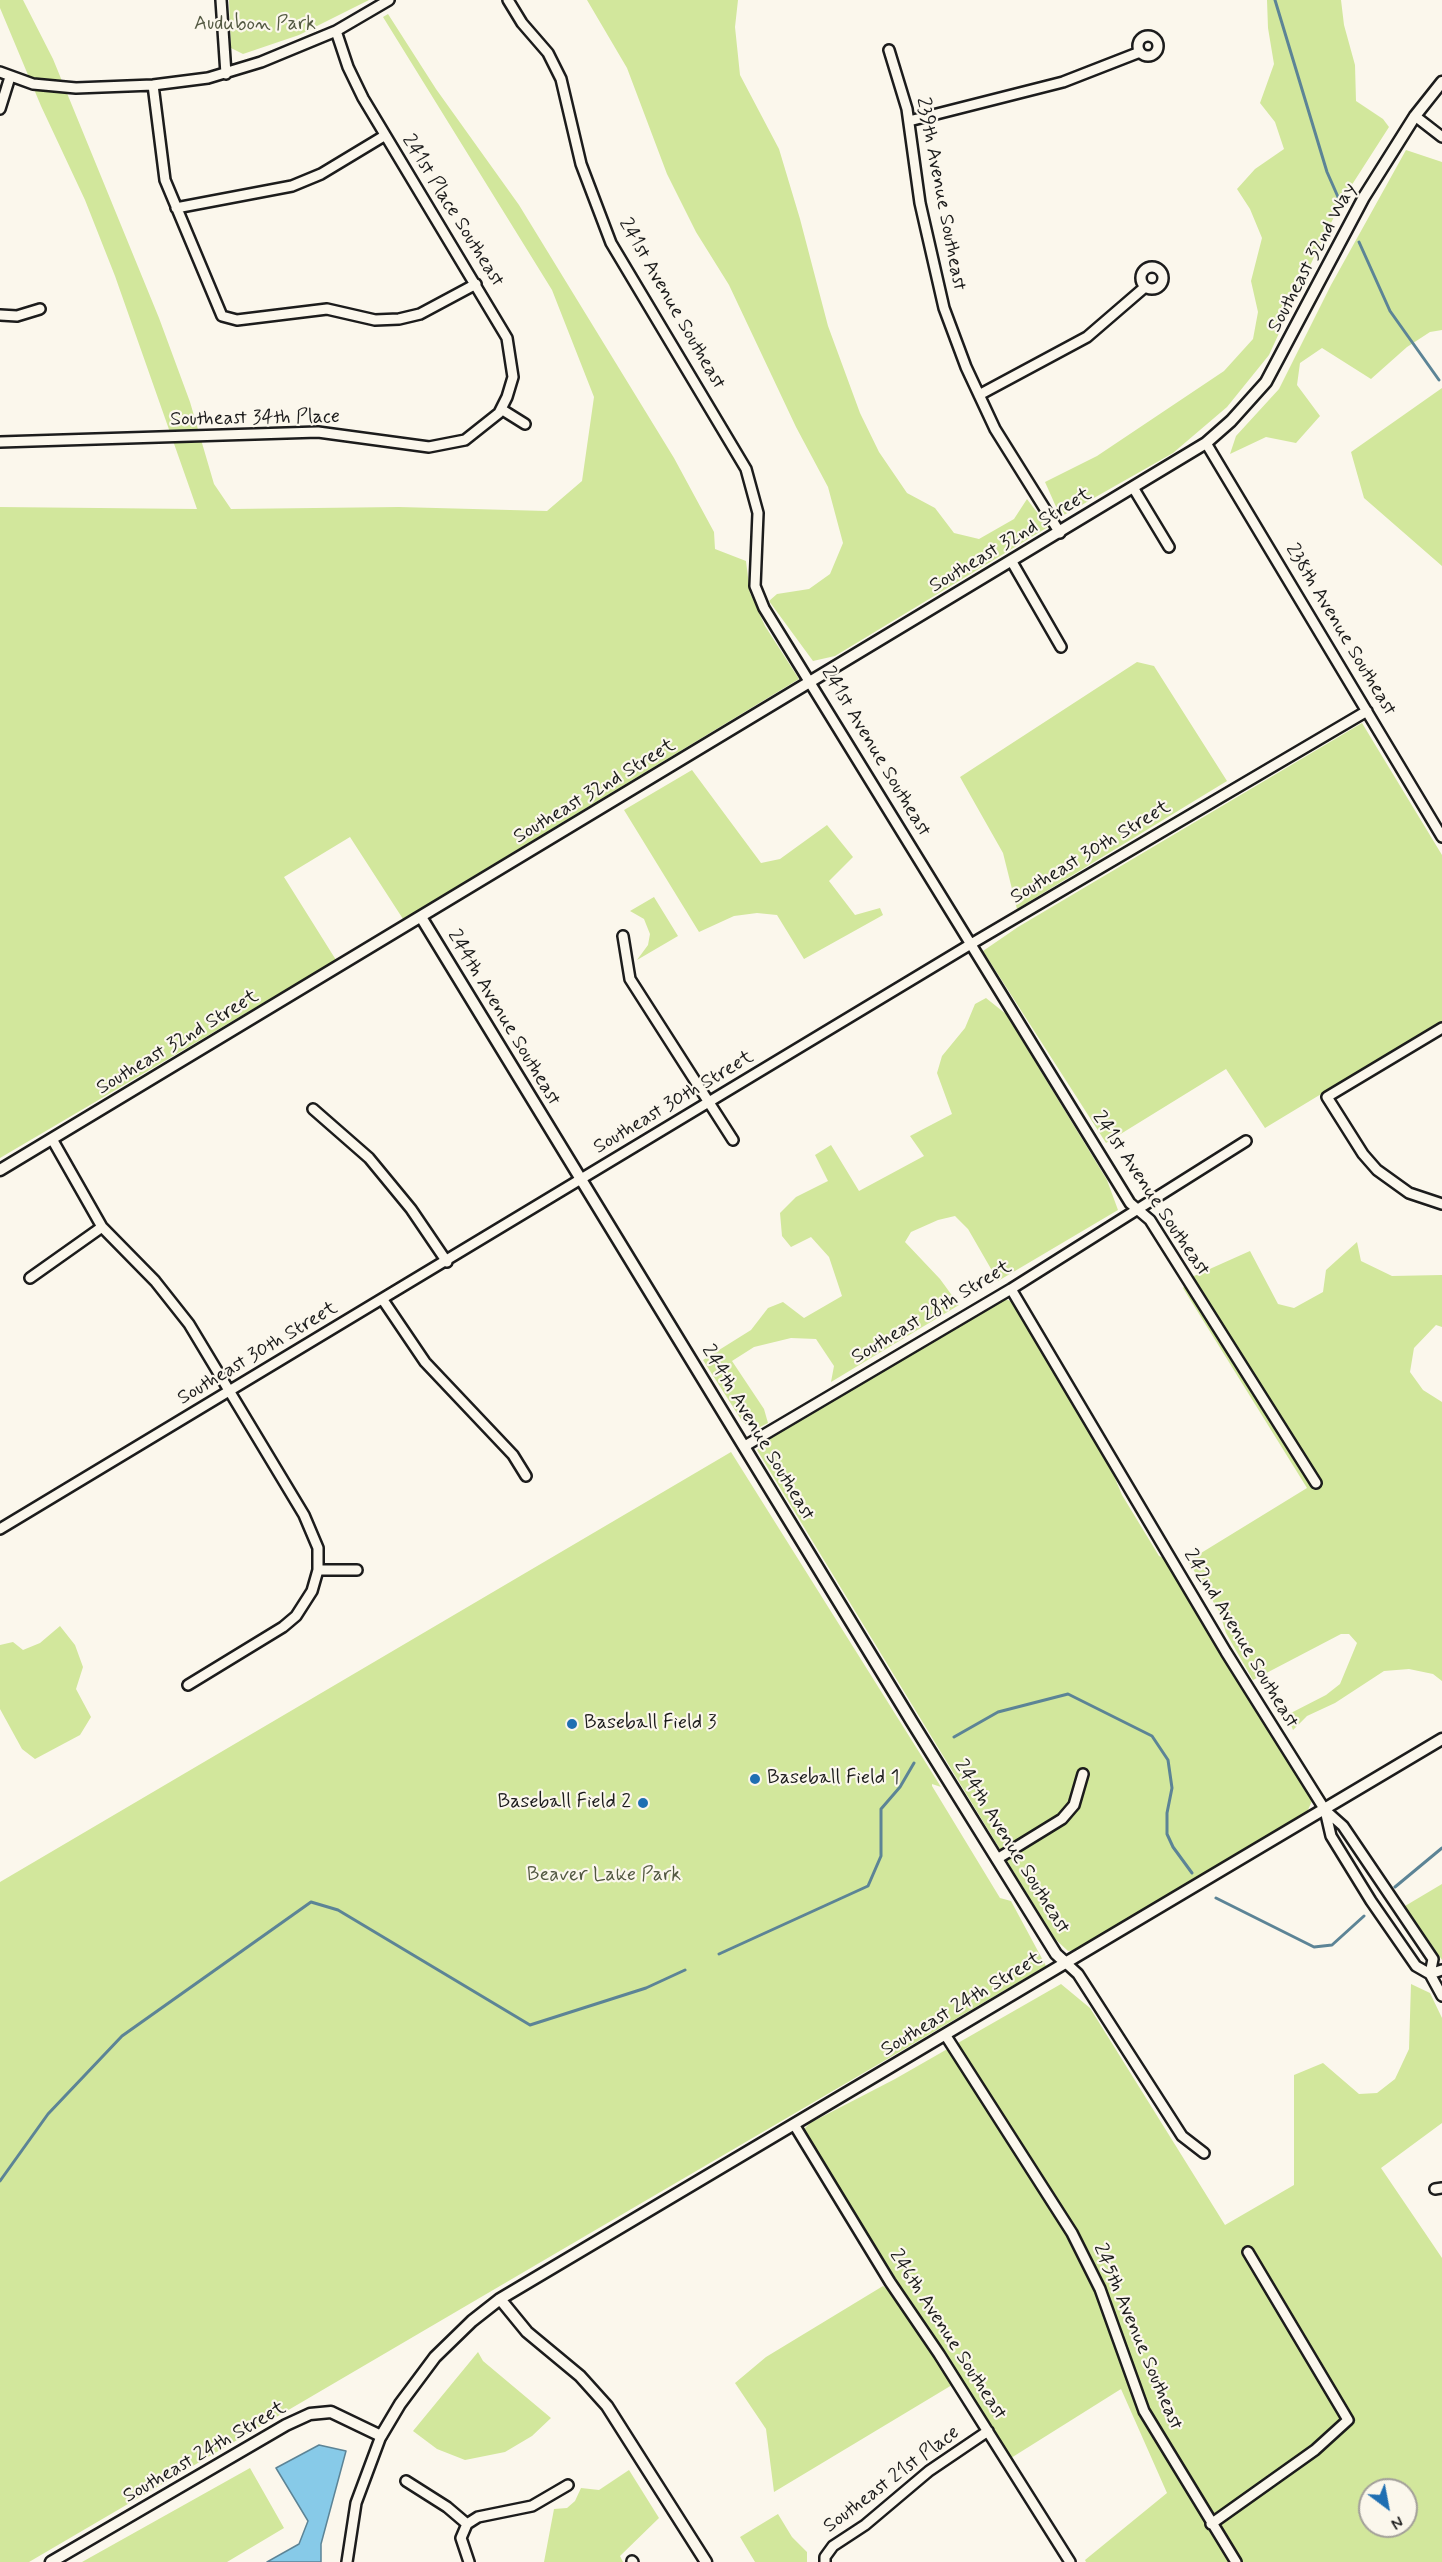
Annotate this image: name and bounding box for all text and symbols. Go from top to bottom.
park label: Audubon Park [194,13,316,37]
street label: 239th Avenue Southeast [910,96,970,292]
street label: 241st Place Southeast [395,130,509,292]
street label: Southeast 32nd Way [1263,179,1363,337]
street label: 241st Avenue Southeast [612,214,730,394]
street label: Southeast 34th Place [170,406,340,432]
street label: Southeast 32nd Street [926,483,1096,599]
street label: 238th Avenue Southeast [1279,540,1401,720]
street label: 241st Avenue Southeast [815,663,935,841]
street label: Southeast 32nd Street [510,734,680,850]
street label: Southeast 30th Street [1007,796,1175,910]
street label: 244th Avenue Southeast [441,926,565,1110]
street label: Southeast 32nd Street [93,985,263,1101]
street label: Southeast 30th Street [590,1046,758,1160]
street label: 241st Avenue Southeast [1086,1107,1214,1281]
street label: Southeast 28th Street [848,1256,1016,1370]
street label: Southeast 30th Street [174,1297,342,1411]
street label: 244th Avenue Southeast [695,1341,819,1525]
street label: 242nd Avenue Southeast [1177,1545,1303,1733]
place label: Baseball Field 3 [584,1712,717,1736]
marker: Baseball Field 3 [565,1717,579,1731]
street label: 244th Avenue Southeast [948,1755,1074,1939]
place label: Baseball Field 1 [767,1767,900,1791]
marker: Baseball Field 1 [748,1772,762,1786]
place label: Baseball Field 2 [498,1791,631,1815]
marker: Baseball Field 2 [636,1796,650,1810]
park label: Beaver Lake Park [527,1864,681,1888]
street label: Southeast 24th Street [877,1947,1047,2063]
street label: 245th Avenue Southeast [1087,2240,1187,2434]
street label: 246th Avenue Southeast [883,2245,1011,2425]
street label: Southeast 24th Street [119,2397,291,2509]
street label: Southeast 21st Place [819,2421,965,2539]
north arrow [1358,2478,1418,2538]
text: N [1387,2510,1407,2534]

